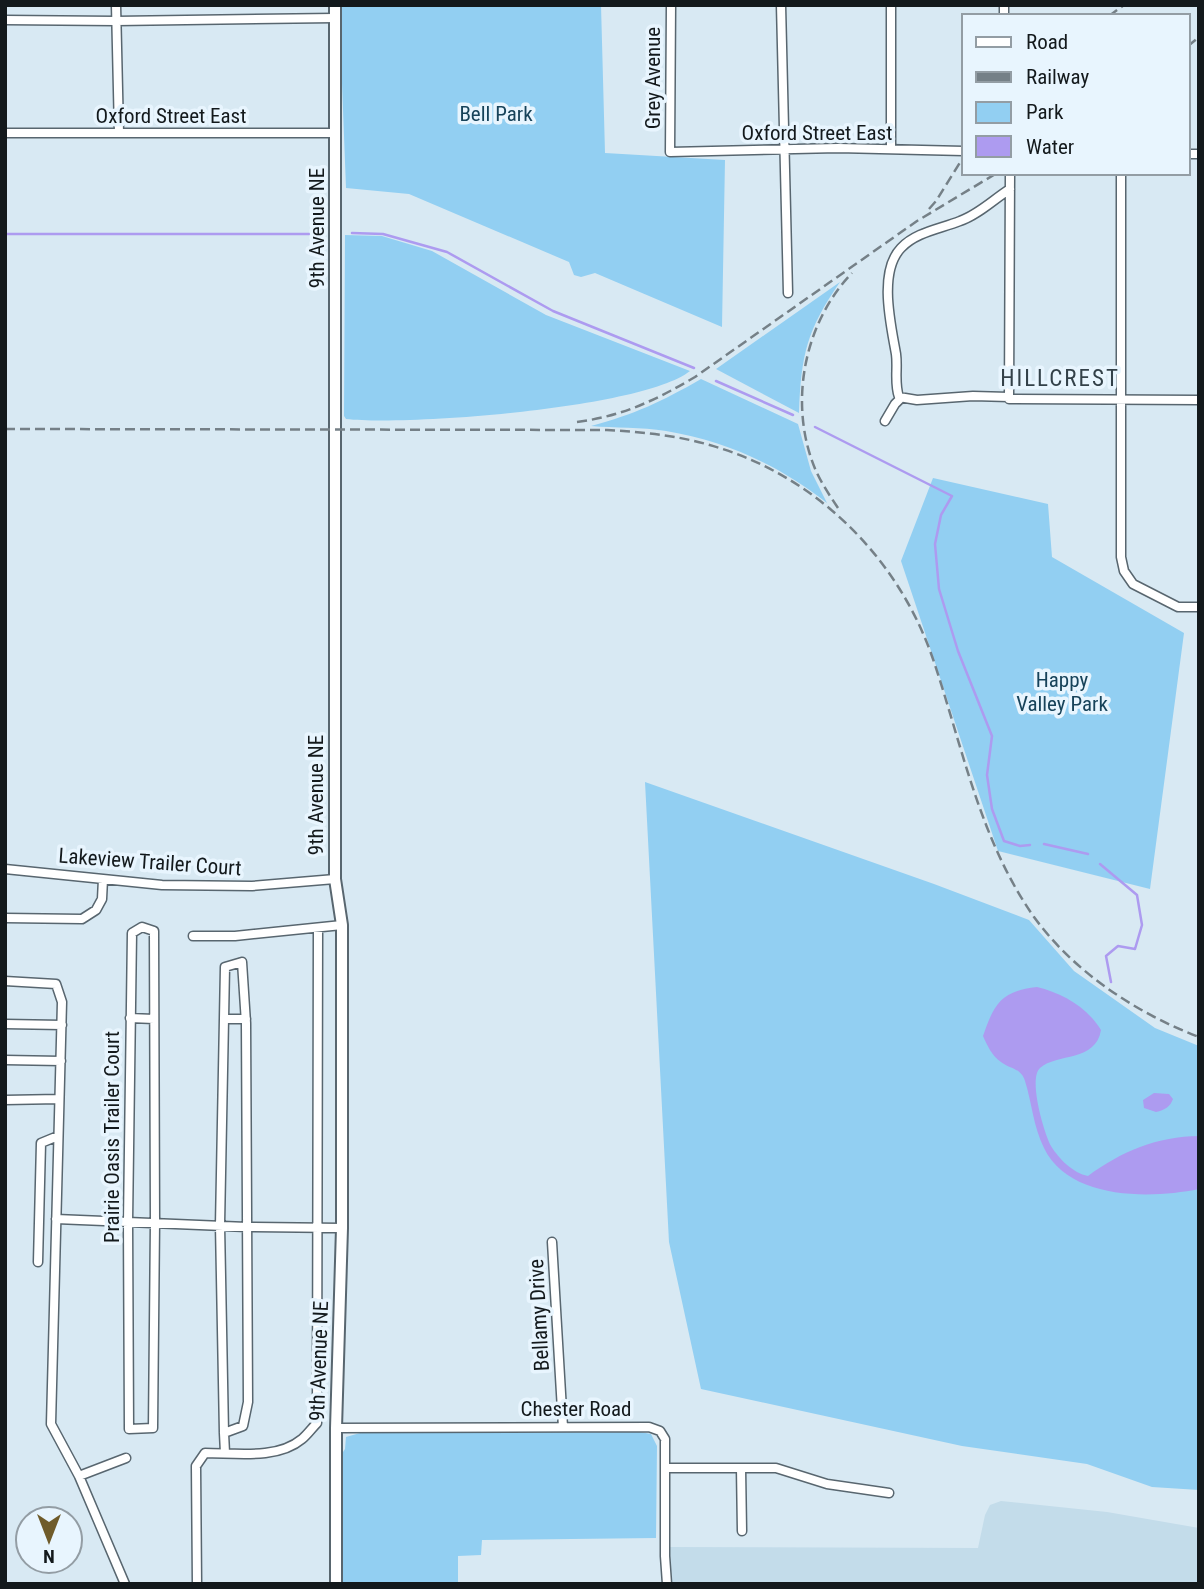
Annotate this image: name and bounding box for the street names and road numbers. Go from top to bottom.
street label: Grey Avenue [641,27,665,129]
street label: Oxford Street East [96,104,246,128]
street label: Oxford Street East [742,121,892,145]
street label: 9th Avenue NE [305,168,329,288]
street label: 9th Avenue NE [304,735,328,855]
street label: Lakeview Trailer Court [58,844,242,880]
street label: Prairie Oasis Trailer Court [100,1031,124,1243]
street label: Bellamy Drive [524,1258,554,1372]
street label: 9th Avenue NE [305,1300,333,1422]
street label: Chester Road [521,1397,631,1421]

